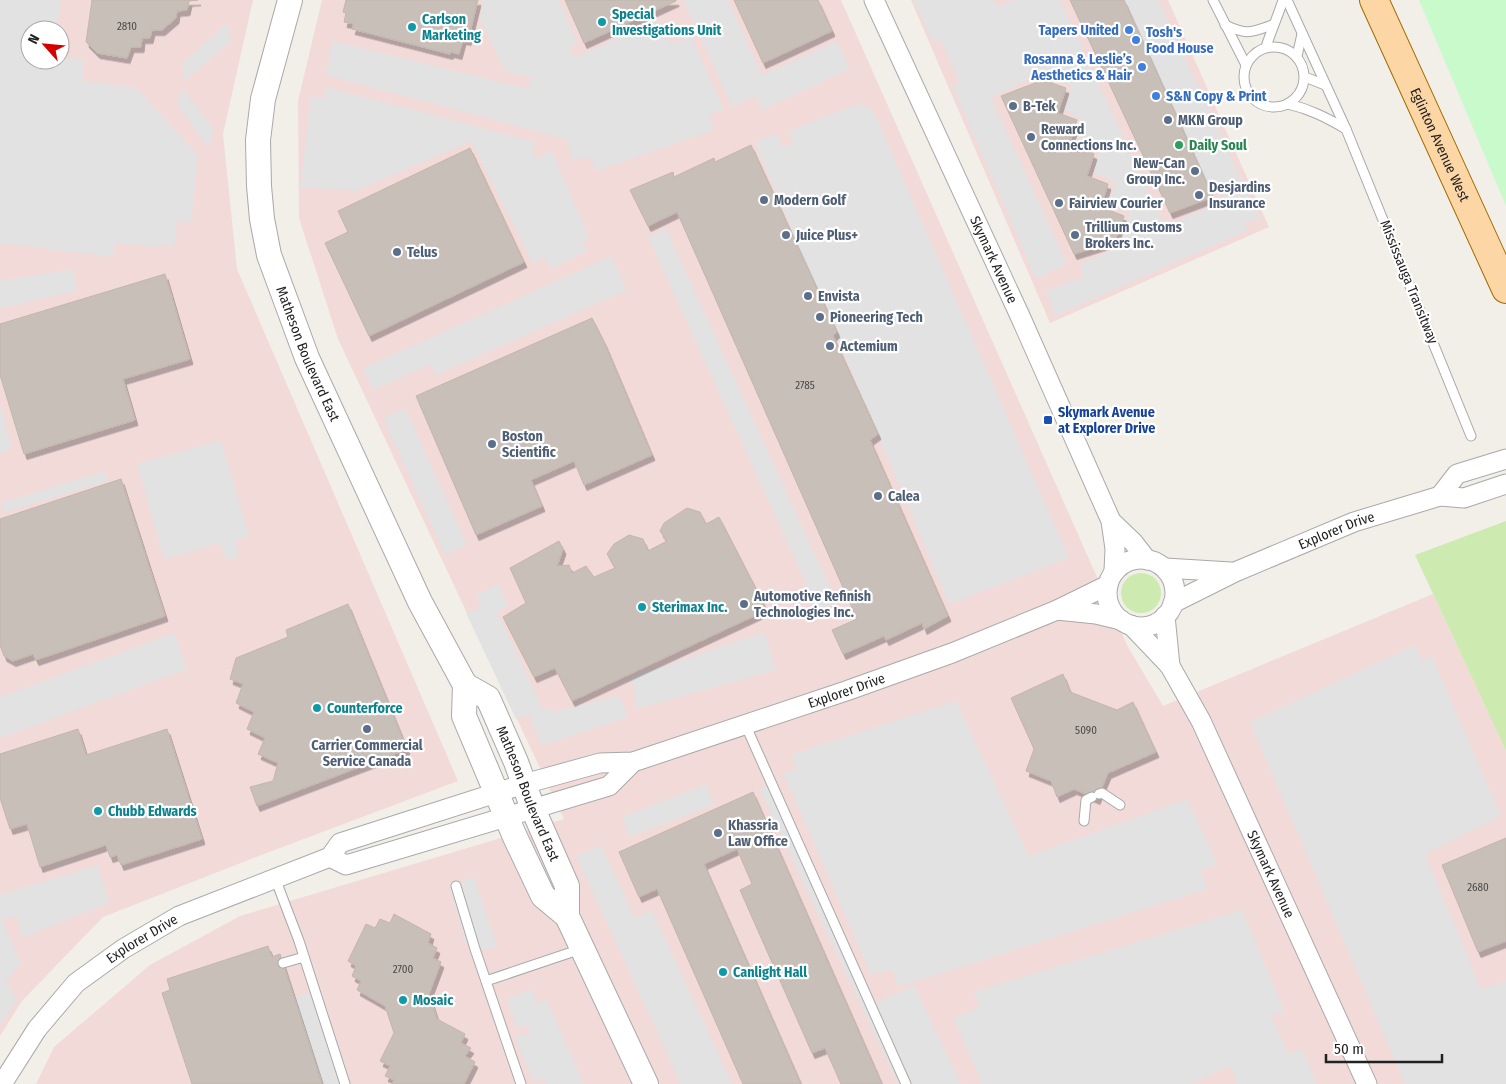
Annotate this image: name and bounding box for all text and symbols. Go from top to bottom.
place label: Special Investigations Unit [612,6,722,39]
place label: Carlson Marketing [422,11,481,44]
marker: Special Investigations Unit [596,16,608,28]
north arrow [20,20,70,70]
house number: 2810 [117,20,137,33]
marker: Carlson Marketing [406,21,418,33]
place label: Tapers United [1039,22,1119,39]
marker: Tapers United [1123,24,1135,36]
place label: Tosh's Food House [1146,24,1214,57]
text: N [24,32,43,47]
marker: Tosh's Food House [1130,34,1142,46]
place label: Rosanna & Leslie’s Aesthetics & Hair [1024,51,1133,84]
marker: Rosanna & Leslie’s Aesthetics & Hair [1136,61,1148,73]
street label: Eglinton Avenue West [1407,85,1474,205]
place label: S&N Copy & Print [1166,88,1268,105]
marker: S&N Copy & Print [1150,90,1162,102]
place label: B-Tek [1023,98,1057,115]
marker: B-Tek [1007,100,1019,112]
place label: MKN Group [1178,112,1243,129]
marker: MKN Group [1162,114,1174,126]
place label: Reward Connections Inc. [1041,121,1136,154]
marker: Reward Connections Inc. [1025,131,1037,143]
place label: Daily Soul [1189,137,1247,154]
marker: Daily Soul [1173,139,1185,151]
place label: New-Can Group Inc. [1126,155,1185,188]
marker: New-Can Group Inc. [1189,165,1201,177]
place label: Desjardins Insurance [1209,179,1271,212]
marker: Desjardins Insurance [1193,189,1205,201]
place label: Modern Golf [774,192,847,209]
marker: Modern Golf [758,194,770,206]
place label: Fairview Courier [1069,195,1164,212]
marker: Fairview Courier [1053,197,1065,209]
street label: Skymark Avenue [966,213,1021,306]
street label: Mississauga Transitway [1376,218,1442,347]
place label: Trillium Customs Brokers Inc. [1085,219,1182,252]
place label: Juice Plus+ [795,227,858,244]
marker: Juice Plus+ [780,229,792,241]
marker: Trillium Customs Brokers Inc. [1069,229,1081,241]
place label: Telus [407,244,437,261]
marker: Telus [391,246,403,258]
street label: Matheson Boulevard East [273,284,344,424]
place label: Envista [818,288,860,305]
marker: Envista [802,290,814,302]
place label: Pioneering Tech [830,309,923,326]
marker: Pioneering Tech [814,311,826,323]
place label: Actemium [839,338,898,355]
marker: Actemium [824,340,836,352]
house number: 2785 [795,379,815,392]
place label: Skymark Avenue at Explorer Drive [1058,404,1155,437]
marker: Skymark Avenue at Explorer Drive [1042,414,1054,426]
place label: Boston Scientific [502,428,557,461]
marker: Boston Scientific [486,438,498,450]
place label: Calea [888,488,920,505]
marker: Calea [872,490,884,502]
street label: Explorer Drive [1296,508,1376,553]
place label: Automotive Refinish Technologies Inc. [753,588,871,621]
marker: Automotive Refinish Technologies Inc. [738,598,750,610]
place label: Sterimax Inc. [652,599,727,616]
marker: Sterimax Inc. [636,601,648,613]
street label: Explorer Drive [806,669,887,712]
place label: Counterforce [327,700,403,717]
marker: Counterforce [311,702,323,714]
marker: Carrier Commercial Service Canada [361,723,373,735]
street label: Matheson Boulevard East [493,723,564,864]
house number: 5090 [1075,724,1097,737]
place label: Carrier Commercial Service Canada [311,737,423,770]
place label: Chubb Edwards [108,803,197,820]
marker: Chubb Edwards [92,805,104,817]
place label: Khassria Law Office [728,817,788,850]
marker: Khassria Law Office [712,827,724,839]
street label: Skymark Avenue [1244,828,1298,920]
house number: 2680 [1467,881,1489,894]
street label: Explorer Drive [103,910,181,967]
house number: 2700 [393,963,414,976]
place label: Canlight Hall [733,964,807,981]
marker: Canlight Hall [717,966,729,978]
place label: Mosaic [413,992,454,1009]
marker: Mosaic [397,994,409,1006]
scale bar [1326,1032,1442,1064]
text: 50 m [1334,1040,1364,1058]

